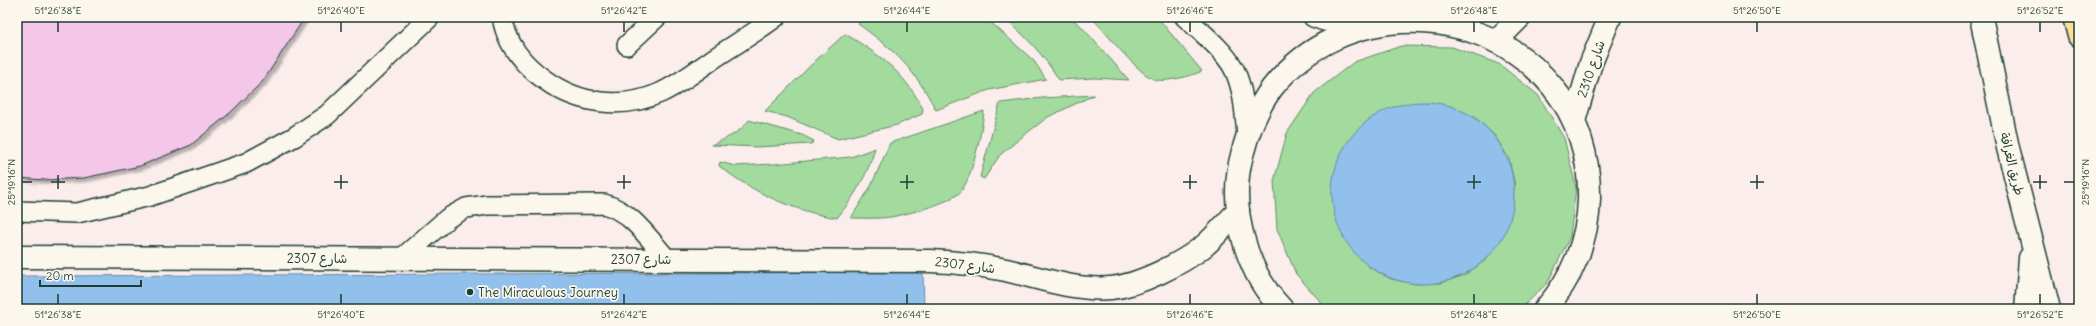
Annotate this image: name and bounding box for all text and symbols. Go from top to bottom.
text: 51°26'38"E [35,4,82,17]
text: 51°26'40"E [317,4,365,17]
text: 51°26'42"E [601,4,647,17]
text: 51°26'44"E [884,4,931,17]
text: 51°26'46"E [1167,4,1214,17]
text: 51°26'48"E [1451,4,1497,17]
text: 51°26'50"E [1733,4,1781,17]
text: 51°26'52"E [2017,4,2063,17]
street label: شارع 2310 [1573,38,1610,100]
street label: طريق الغرافة [1996,131,2028,197]
text: 25°19'16"N [5,159,18,205]
text: 25°19'16"N [2079,159,2092,205]
street label: شارع 2307 [287,250,347,268]
street label: شارع 2307 [611,251,671,269]
street label: شارع 2307 [934,253,996,278]
scale bar [40,262,141,288]
text: 20 m [46,268,74,283]
place label: The Miraculous Journey [478,284,618,301]
marker: The Miraculous Journey [465,287,475,297]
text: 51°26'38"E [35,308,82,321]
text: 51°26'40"E [317,308,365,321]
text: 51°26'42"E [601,308,647,321]
text: 51°26'44"E [884,308,931,321]
text: 51°26'46"E [1167,308,1214,321]
text: 51°26'48"E [1451,308,1497,321]
text: 51°26'50"E [1733,308,1781,321]
text: 51°26'52"E [2017,308,2063,321]

